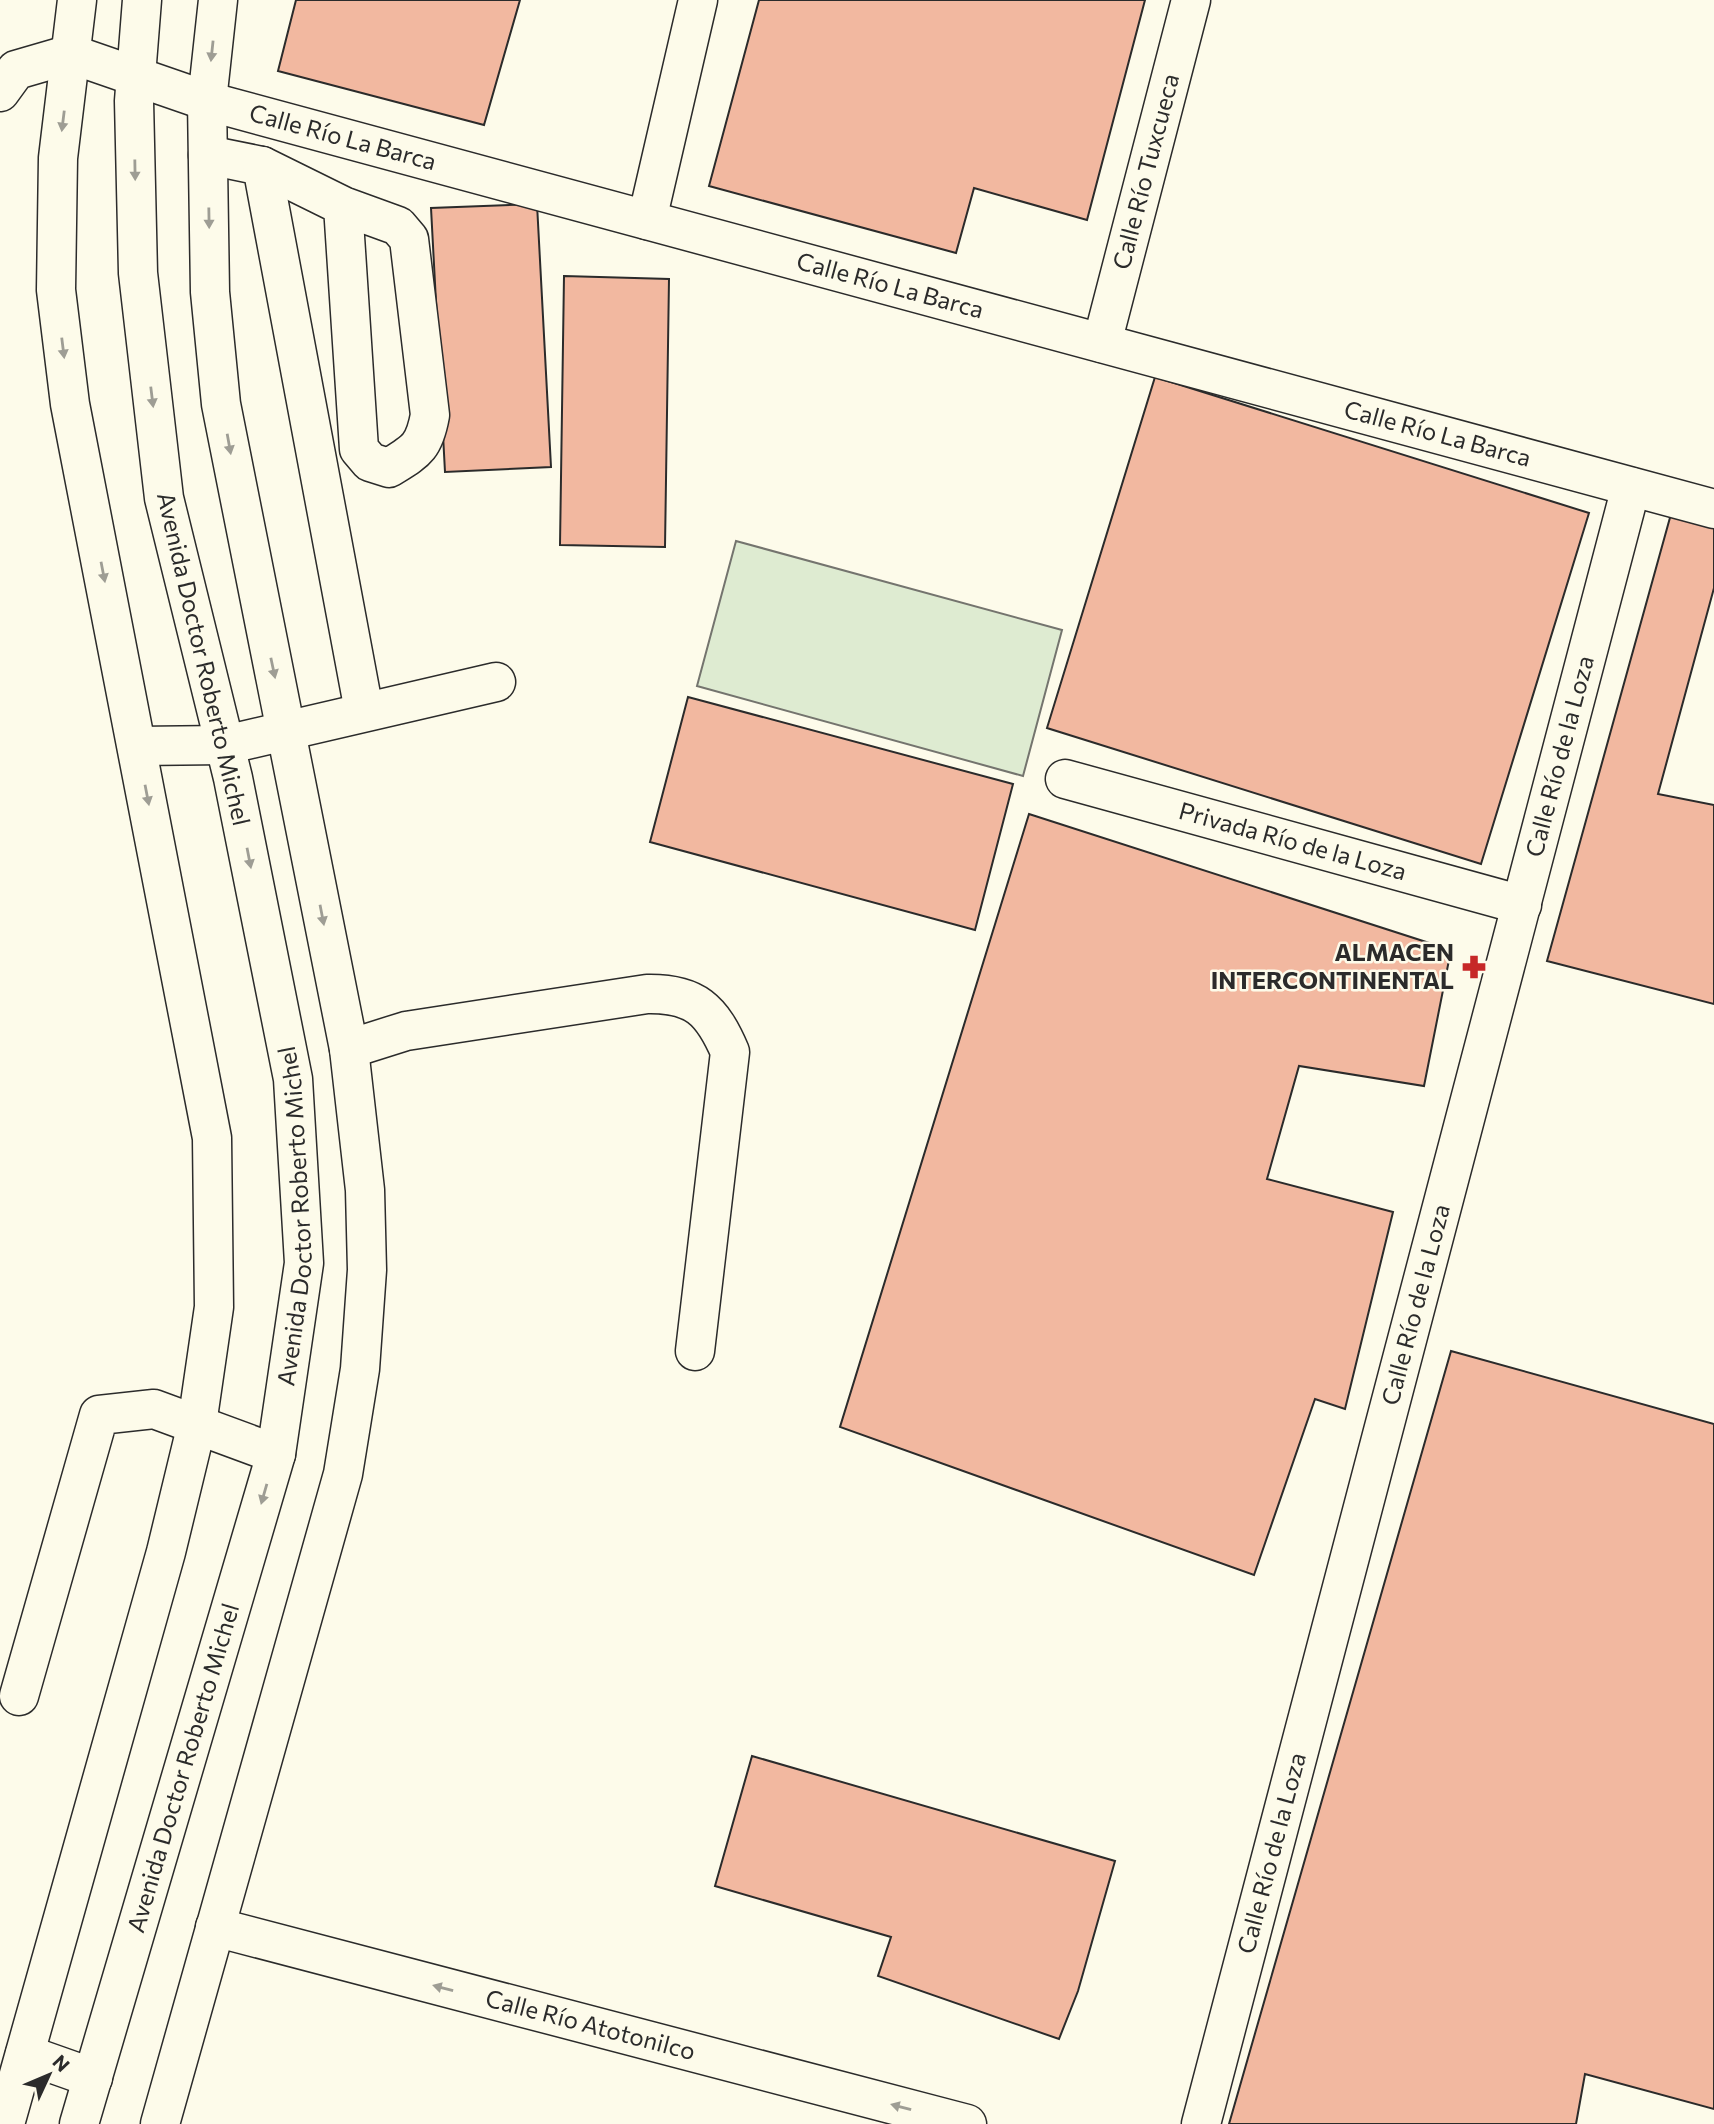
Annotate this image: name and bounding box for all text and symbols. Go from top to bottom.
one-way arrow [206,40,217,62]
street label: Calle Río Tuxcueca [1106,70,1184,272]
street label: Calle Río La Barca [247,97,440,175]
one-way arrow [57,111,68,133]
one-way arrow [130,159,141,181]
one-way arrow [203,207,215,229]
street label: Calle Río La Barca [794,245,987,324]
one-way arrow [58,337,69,359]
one-way arrow [146,386,157,408]
street label: Calle Río La Barca [1341,394,1534,472]
one-way arrow [224,434,235,456]
street label: Avenida Doctor Roberto Michel [152,489,257,828]
one-way arrow [98,561,109,583]
street label: Calle Río de la Loza [1519,652,1599,860]
one-way arrow [267,657,278,679]
one-way arrow [141,784,152,806]
street label: Privada Río de la Loza [1176,795,1410,885]
one-way arrow [244,847,255,869]
one-way arrow [316,904,327,926]
place label: ALMACEN INTERCONTINENTAL [1211,937,1454,994]
pharmacy icon: ALMACEN INTERCONTINENTAL [1460,953,1488,981]
street label: Avenida Doctor Roberto Michel [270,1044,317,1388]
street label: Calle Río de la Loza [1374,1201,1455,1408]
one-way arrow [259,1484,269,1505]
street label: Avenida Doctor Roberto Michel [120,1600,244,1936]
street label: Calle Río de la Loza [1230,1749,1311,1956]
one-way arrow [432,1982,454,1993]
street label: Calle Río Atotonilco [483,1983,699,2065]
north arrow [14,2040,84,2110]
text: N [48,2050,75,2076]
one-way arrow [889,2101,911,2112]

